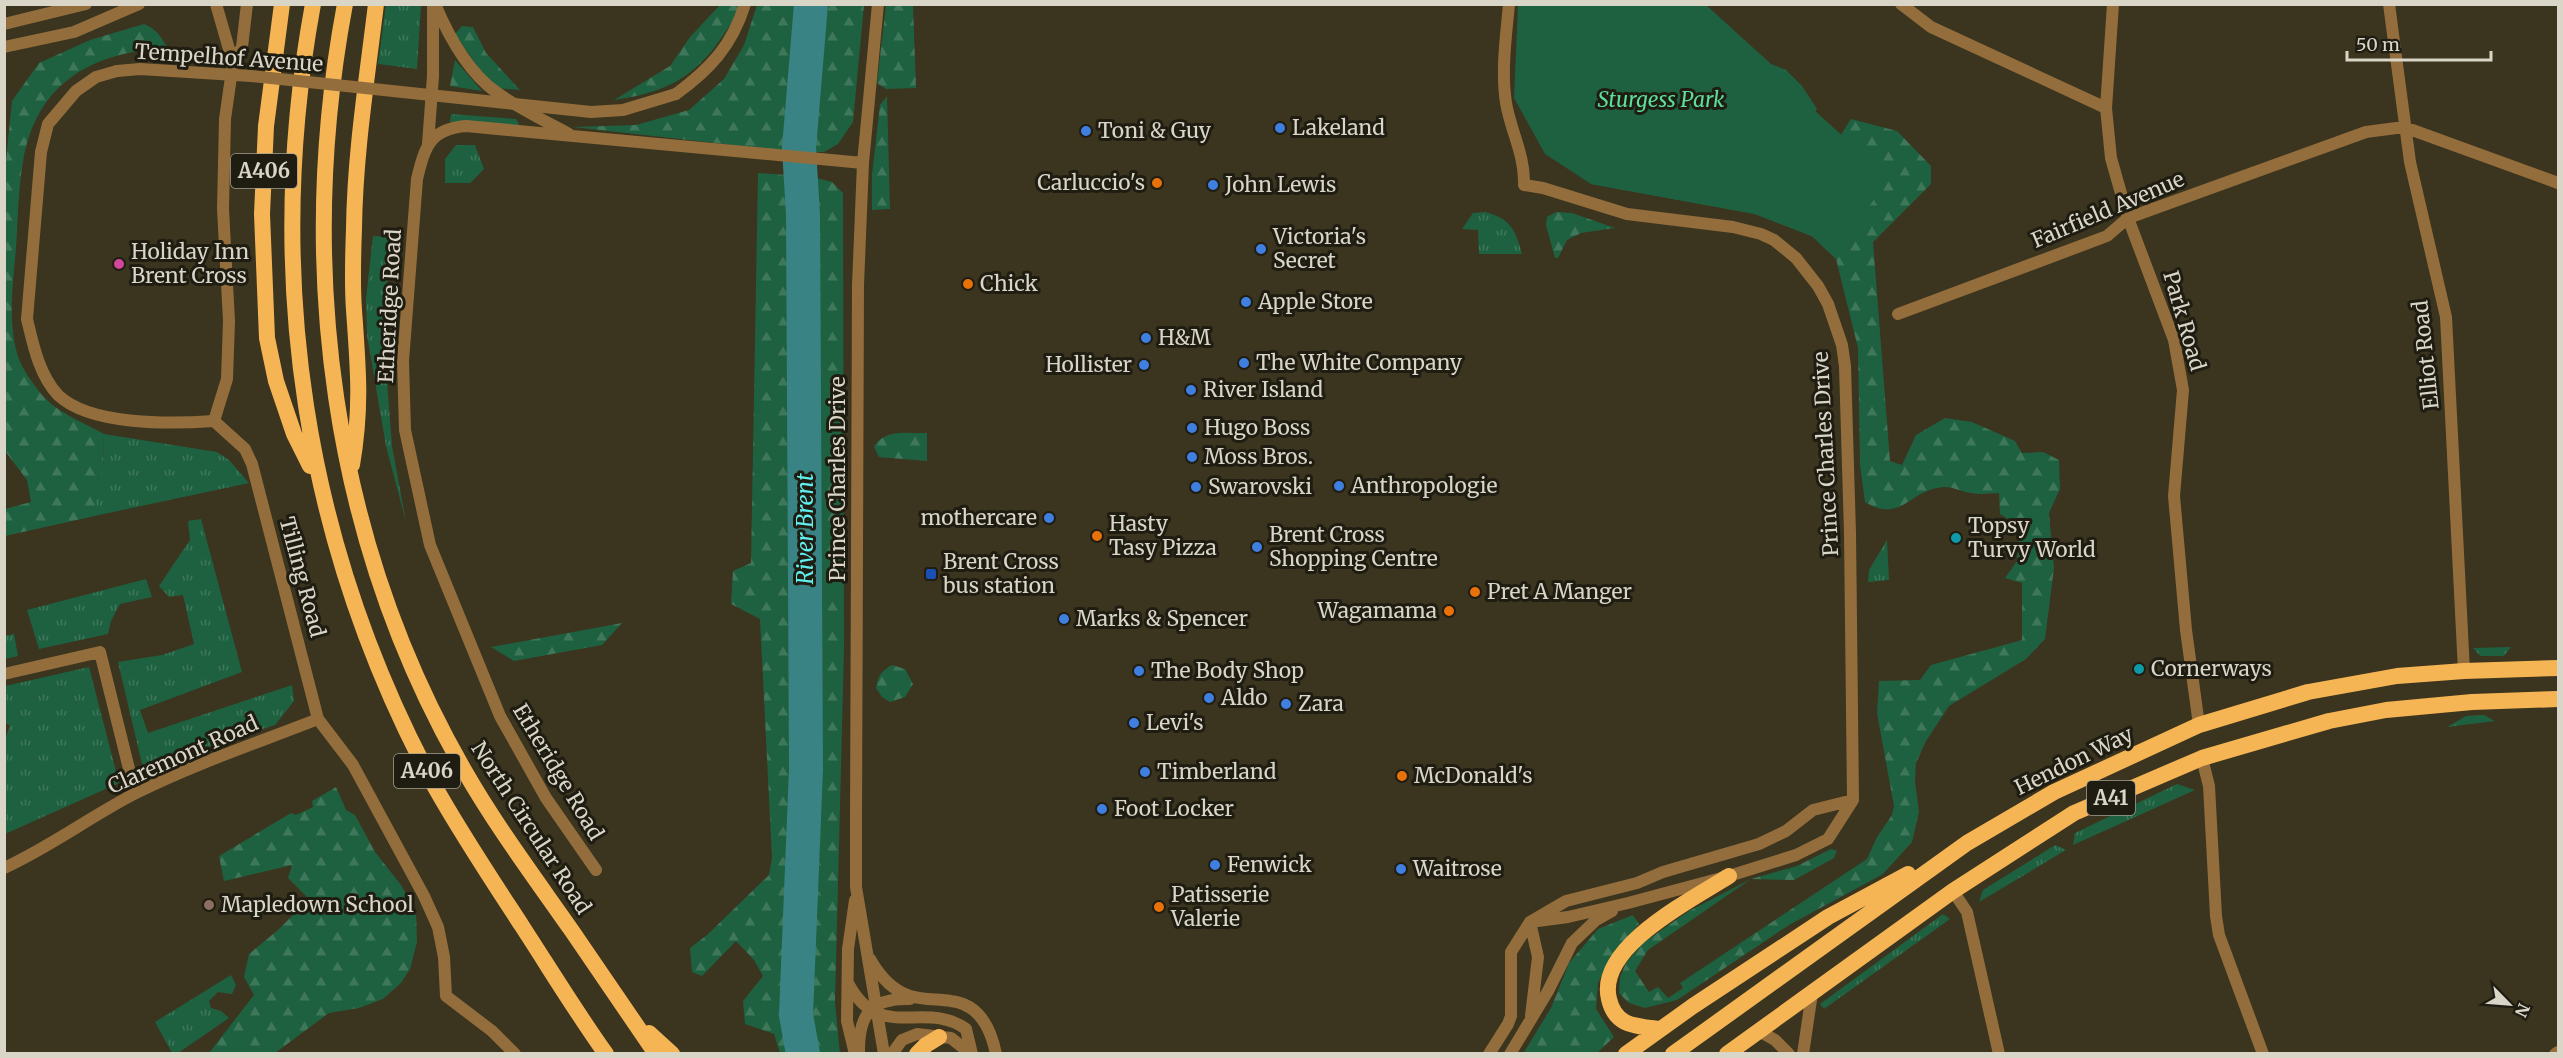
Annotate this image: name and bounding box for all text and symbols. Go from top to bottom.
scale bar [2347,24,2491,62]
text: 50 m [2356,33,2400,56]
street label: Tempelhof Avenue [134,37,324,78]
park label: Sturgess Park [1597,86,1725,113]
place label: Lakeland [1292,114,1385,141]
place label: Toni & Guy [1098,117,1212,144]
marker: Lakeland [1273,121,1287,135]
marker: Toni & Guy [1079,124,1093,138]
road number: A406 [231,154,297,188]
street label: Fairfield Avenue [2027,165,2188,254]
place label: Carluccio's [1037,169,1145,196]
place label: John Lewis [1224,171,1336,198]
marker: Carluccio's [1150,176,1164,190]
marker: John Lewis [1206,178,1220,192]
place label: Victoria's Secret [1272,223,1366,274]
street label: Etheridge Road [372,228,407,384]
place label: Holiday Inn Brent Cross [131,238,249,289]
marker: Victoria's Secret [1254,242,1268,256]
marker: Holiday Inn Brent Cross [112,257,126,271]
street label: Park Road [2157,268,2212,374]
place label: Chick [980,270,1039,297]
marker: Chick [961,277,975,291]
place label: Apple Store [1257,288,1373,315]
marker: Apple Store [1239,295,1253,309]
street label: Elliot Road [2406,299,2445,411]
place label: H&M [1158,324,1211,351]
marker: H&M [1139,331,1153,345]
place label: The White Company [1256,349,1463,376]
place label: Hollister [1045,351,1132,378]
street label: Prince Charles Drive [1807,351,1844,557]
marker: The White Company [1237,356,1251,370]
marker: Hollister [1137,358,1151,372]
street label: Prince Charles Drive [824,376,851,582]
place label: River Island [1203,376,1324,403]
marker: River Island [1184,383,1198,397]
place label: Hugo Boss [1204,414,1310,441]
marker: Hugo Boss [1185,421,1199,435]
place label: Moss Bros. [1204,443,1313,470]
marker: Moss Bros. [1185,450,1199,464]
place label: Anthropologie [1350,472,1498,499]
water label: River Brent [791,473,819,585]
place label: Swarovski [1208,473,1312,500]
marker: Anthropologie [1332,479,1346,493]
marker: Swarovski [1189,480,1203,494]
place label: mothercare [920,504,1037,531]
place label: Hasty Tasy Pizza [1109,510,1217,561]
marker: mothercare [1042,511,1056,525]
place label: Topsy Turvy World [1968,512,2096,563]
street label: Tilling Road [273,514,332,640]
place label: Brent Cross Shopping Centre [1269,521,1438,572]
marker: Hasty Tasy Pizza [1090,529,1104,543]
marker: Topsy Turvy World [1949,531,1963,545]
marker: Brent Cross Shopping Centre [1250,540,1264,554]
place label: Brent Cross bus station [942,548,1059,599]
marker: Brent Cross bus station [924,567,938,581]
place label: Pret A Manger [1487,578,1632,605]
marker: Pret A Manger [1468,585,1482,599]
place label: Wagamama [1317,597,1437,624]
marker: Wagamama [1442,604,1456,618]
place label: Marks & Spencer [1076,605,1248,632]
marker: Marks & Spencer [1057,612,1071,626]
place label: Cornerways [2151,655,2272,682]
place label: The Body Shop [1151,657,1304,684]
marker: Cornerways [2132,662,2146,676]
marker: The Body Shop [1132,664,1146,678]
place label: Aldo [1220,684,1268,711]
place label: Zara [1298,690,1344,717]
marker: Aldo [1202,691,1216,705]
marker: Zara [1279,697,1293,711]
street label: Etheridge Road [507,699,610,845]
street label: Claremont Road [103,709,263,800]
place label: Levi's [1146,709,1204,736]
marker: Levi's [1127,716,1141,730]
street label: Hendon Way [2010,720,2138,801]
street label: North Circular Road [465,736,598,920]
road number: A406 [394,754,460,788]
place label: Timberland [1157,758,1277,785]
place label: McDonald's [1414,762,1533,789]
marker: Timberland [1138,765,1152,779]
marker: McDonald's [1395,769,1409,783]
road number: A41 [2087,781,2135,815]
place label: Foot Locker [1114,795,1234,822]
marker: Foot Locker [1095,802,1109,816]
place label: Fenwick [1227,851,1313,878]
place label: Waitrose [1412,855,1502,882]
marker: Fenwick [1208,858,1222,872]
marker: Waitrose [1394,862,1408,876]
place label: Patisserie Valerie [1170,881,1269,932]
place label: Mapledown School [221,891,414,918]
marker: Mapledown School [202,898,216,912]
marker: Patisserie Valerie [1152,900,1166,914]
north arrow [2479,974,2539,1034]
text: N [2511,1000,2534,1021]

